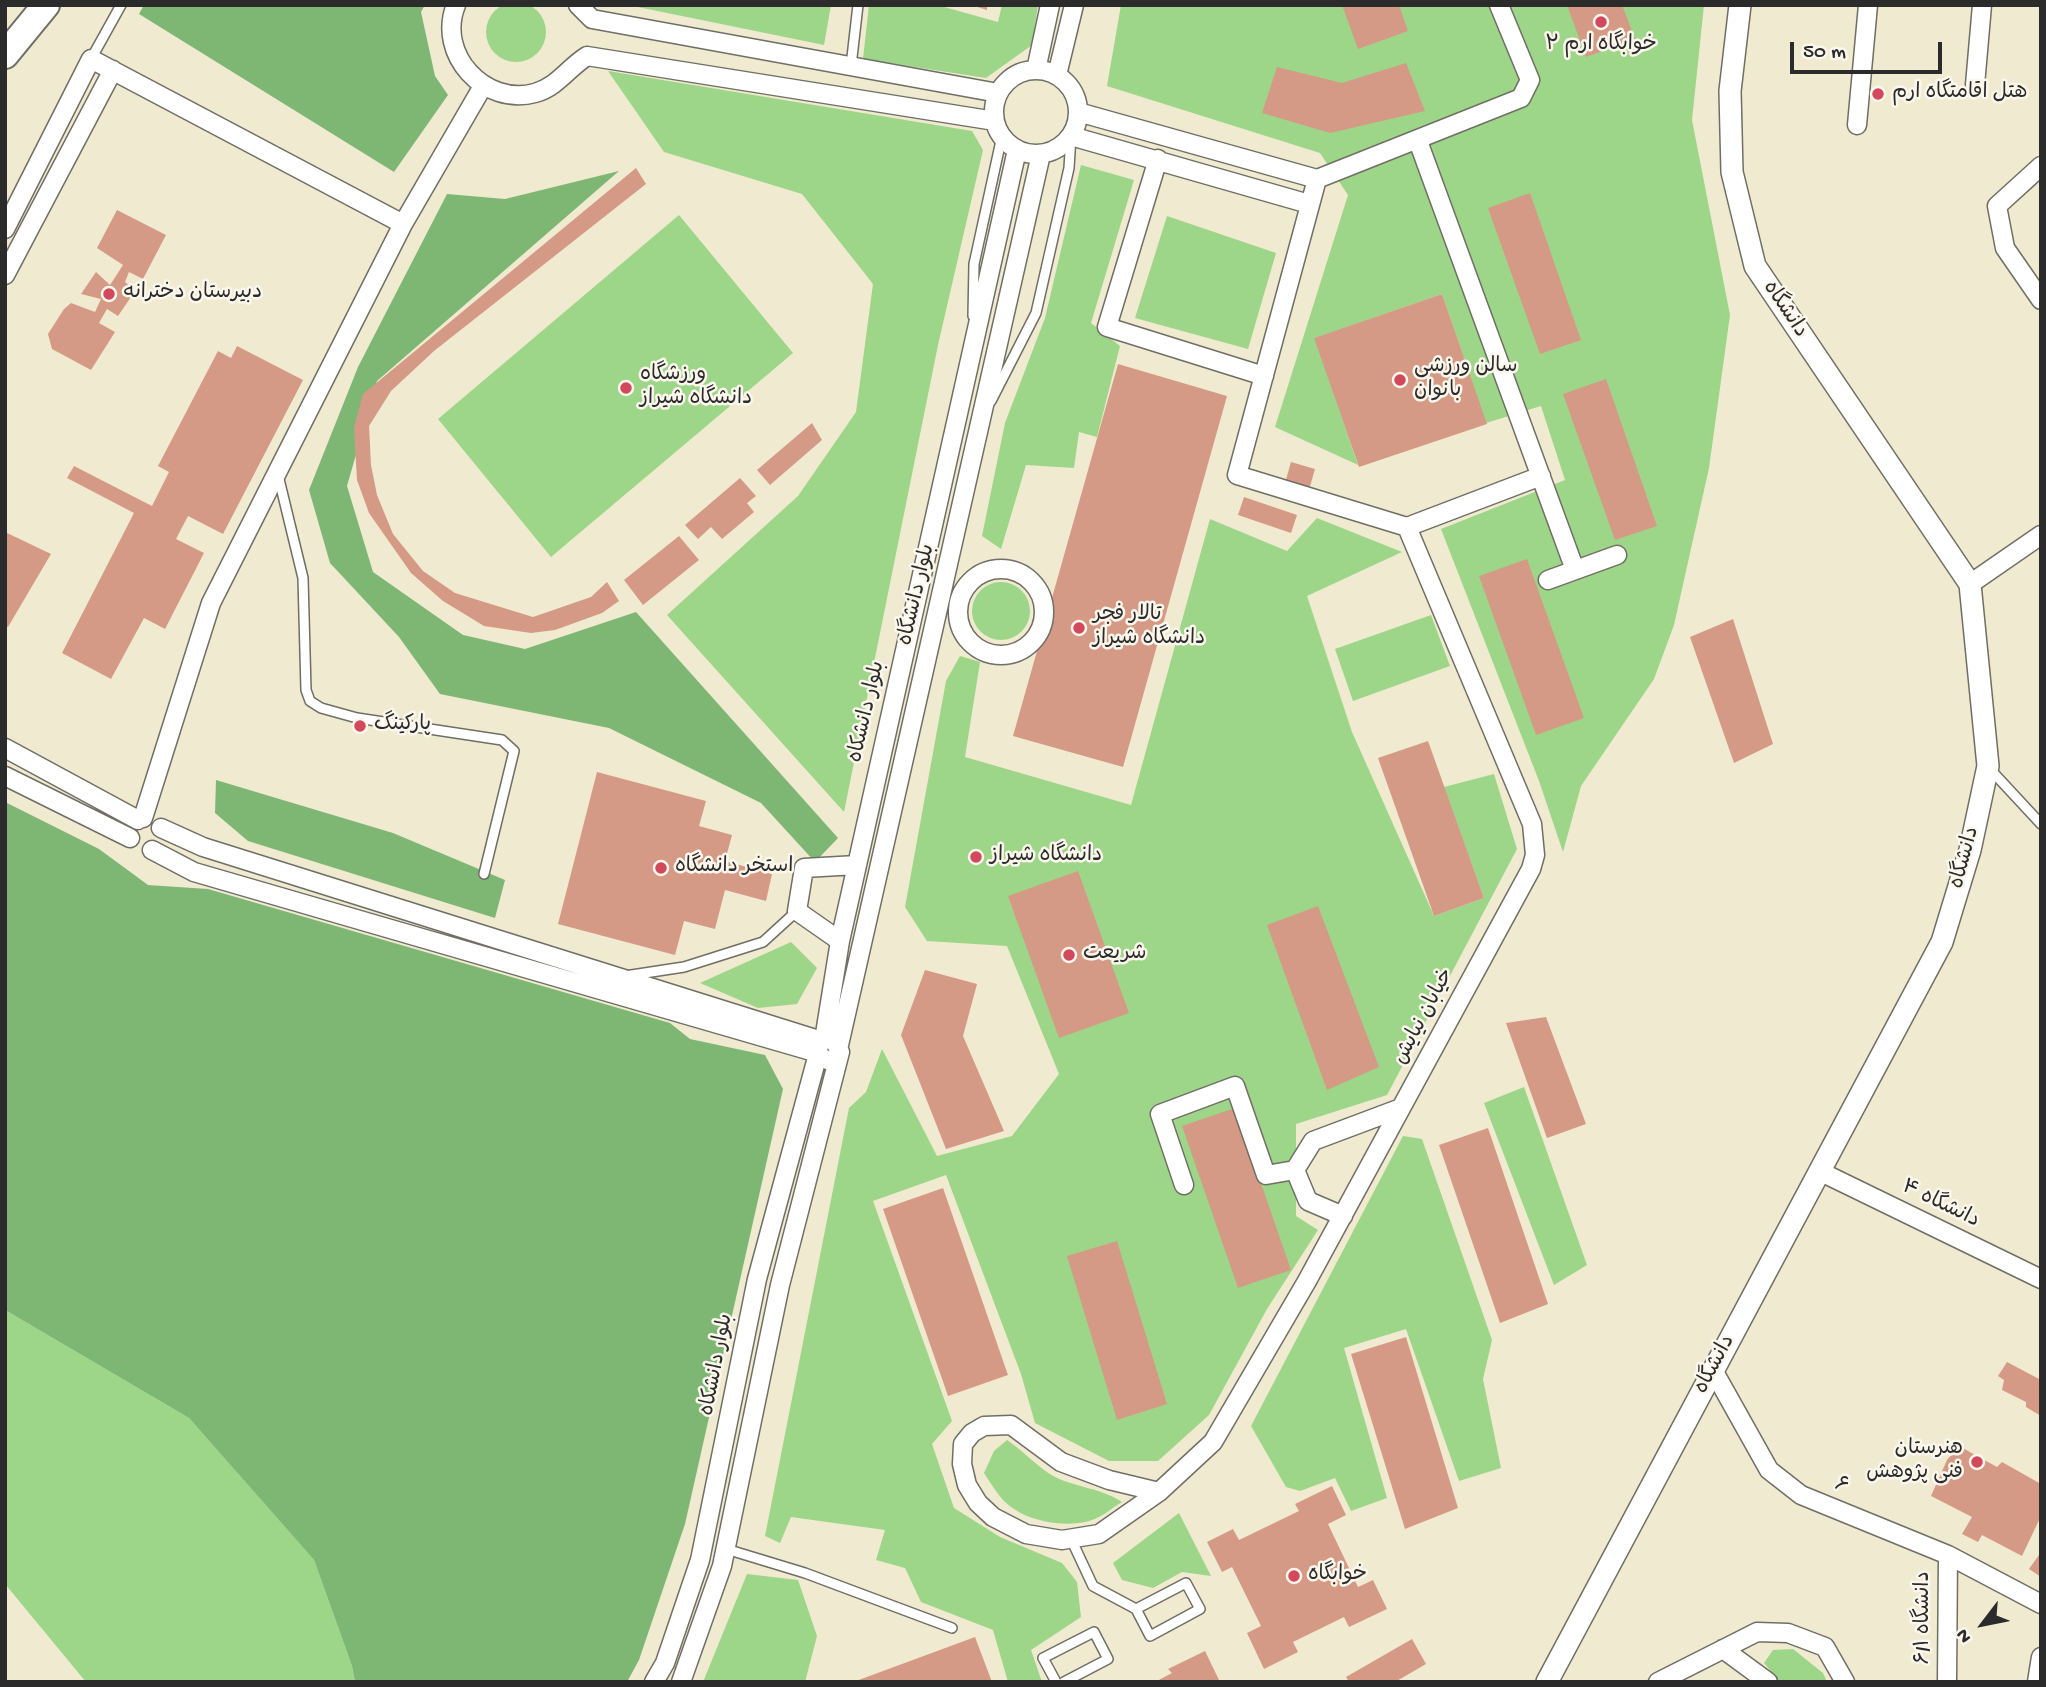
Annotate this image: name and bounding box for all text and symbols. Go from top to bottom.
marker: خوابگاه ارم ۲ [1593,14,1609,30]
scale bar [1794,28,1946,72]
place label: خوابگاه ارم ۲ [1545,33,1657,59]
text: 50 m [1803,41,1846,66]
place label: هتل اقامتگاه ارم [1892,81,2028,107]
marker: هتل اقامتگاه ارم [1870,86,1886,102]
street label: دانشگاه [1756,277,1812,343]
place label: دبیرستان دخترانه [123,281,262,307]
marker: دبیرستان دخترانه [101,286,117,302]
place label: سالن ورزشی بانوان [1414,355,1517,405]
place label: ورزشگاه دانشگاه شیراز [640,363,752,413]
marker: سالن ورزشی بانوان [1392,372,1408,388]
marker: ورزشگاه دانشگاه شیراز [618,380,634,396]
street label: بلوار دانشگاه [894,542,942,648]
place label: تالار فجر دانشگاه شیراز [1093,603,1205,653]
marker: تالار فجر دانشگاه شیراز [1071,620,1087,636]
street label: بلوار دانشکاه [844,659,892,765]
place label: پارکینگ [374,713,431,739]
marker: پارکینگ [352,718,368,734]
street label: دانشگاه [1946,824,1986,892]
place label: دانشگاه شیراز [990,844,1102,870]
marker: دانشگاه شیراز [968,849,984,865]
place label: استخر دانشگاه [675,855,793,881]
marker: استخر دانشگاه [653,860,669,876]
place label: شریعت [1083,942,1146,968]
marker: شریعت [1061,947,1077,963]
street label: خیابان نیایش [1389,965,1461,1069]
street label: ۴ دانشگاه [1897,1175,1983,1235]
street label: بلوار دانشکاه [696,1312,740,1418]
street label: دانشگاه [1690,1331,1742,1399]
place label: هنرستان فنی پژوهش [1866,1437,1963,1487]
marker: هنرستان فنی پژوهش [1969,1454,1985,1470]
street label: ۶ [1830,1473,1852,1501]
place label: خوابگاه [1308,1563,1367,1589]
marker: خوابگاه [1286,1568,1302,1584]
street label: ۶/۱ دانشگاه [1912,1571,1938,1665]
north arrow [1948,1589,2018,1659]
text: N [1952,1624,1978,1647]

